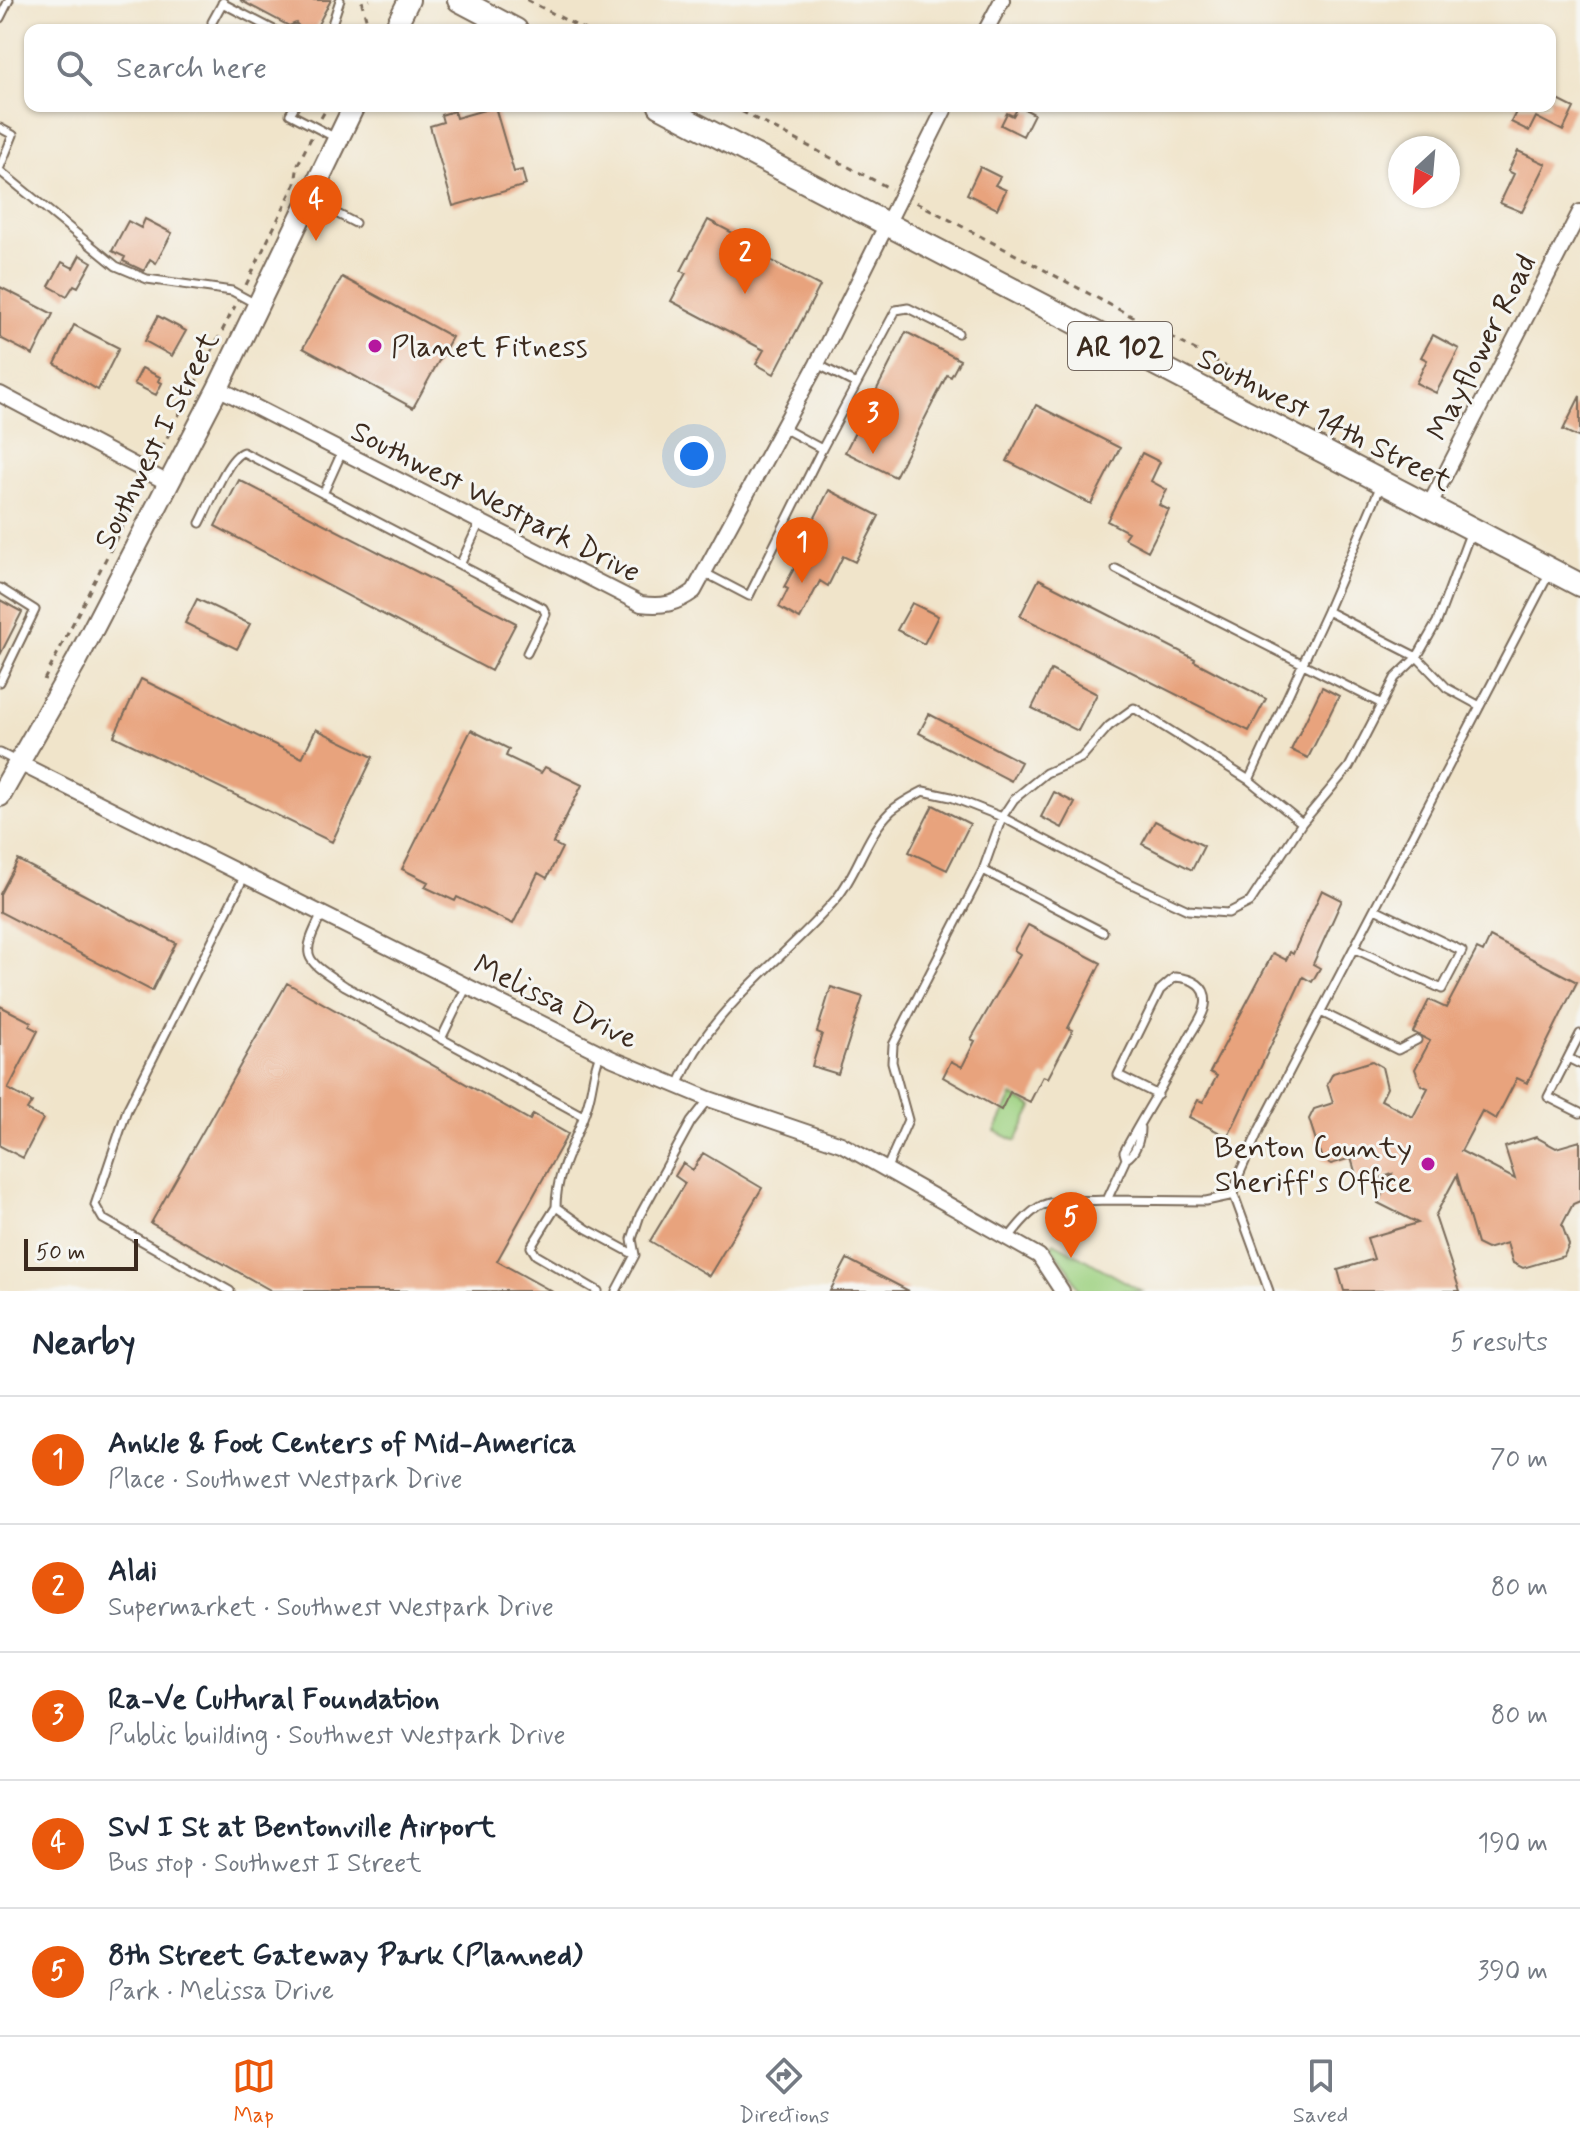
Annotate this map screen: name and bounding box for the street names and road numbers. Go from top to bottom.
street label: Mayflower Road [1419,248,1546,447]
road number: AR 102 [1068,322,1172,370]
street label: Southwest I Street [86,325,229,556]
street label: Southwest 14th Street [1191,339,1458,502]
street label: Southwest Westpark Drive [344,412,647,592]
street label: Melissa Drive [467,946,644,1059]

